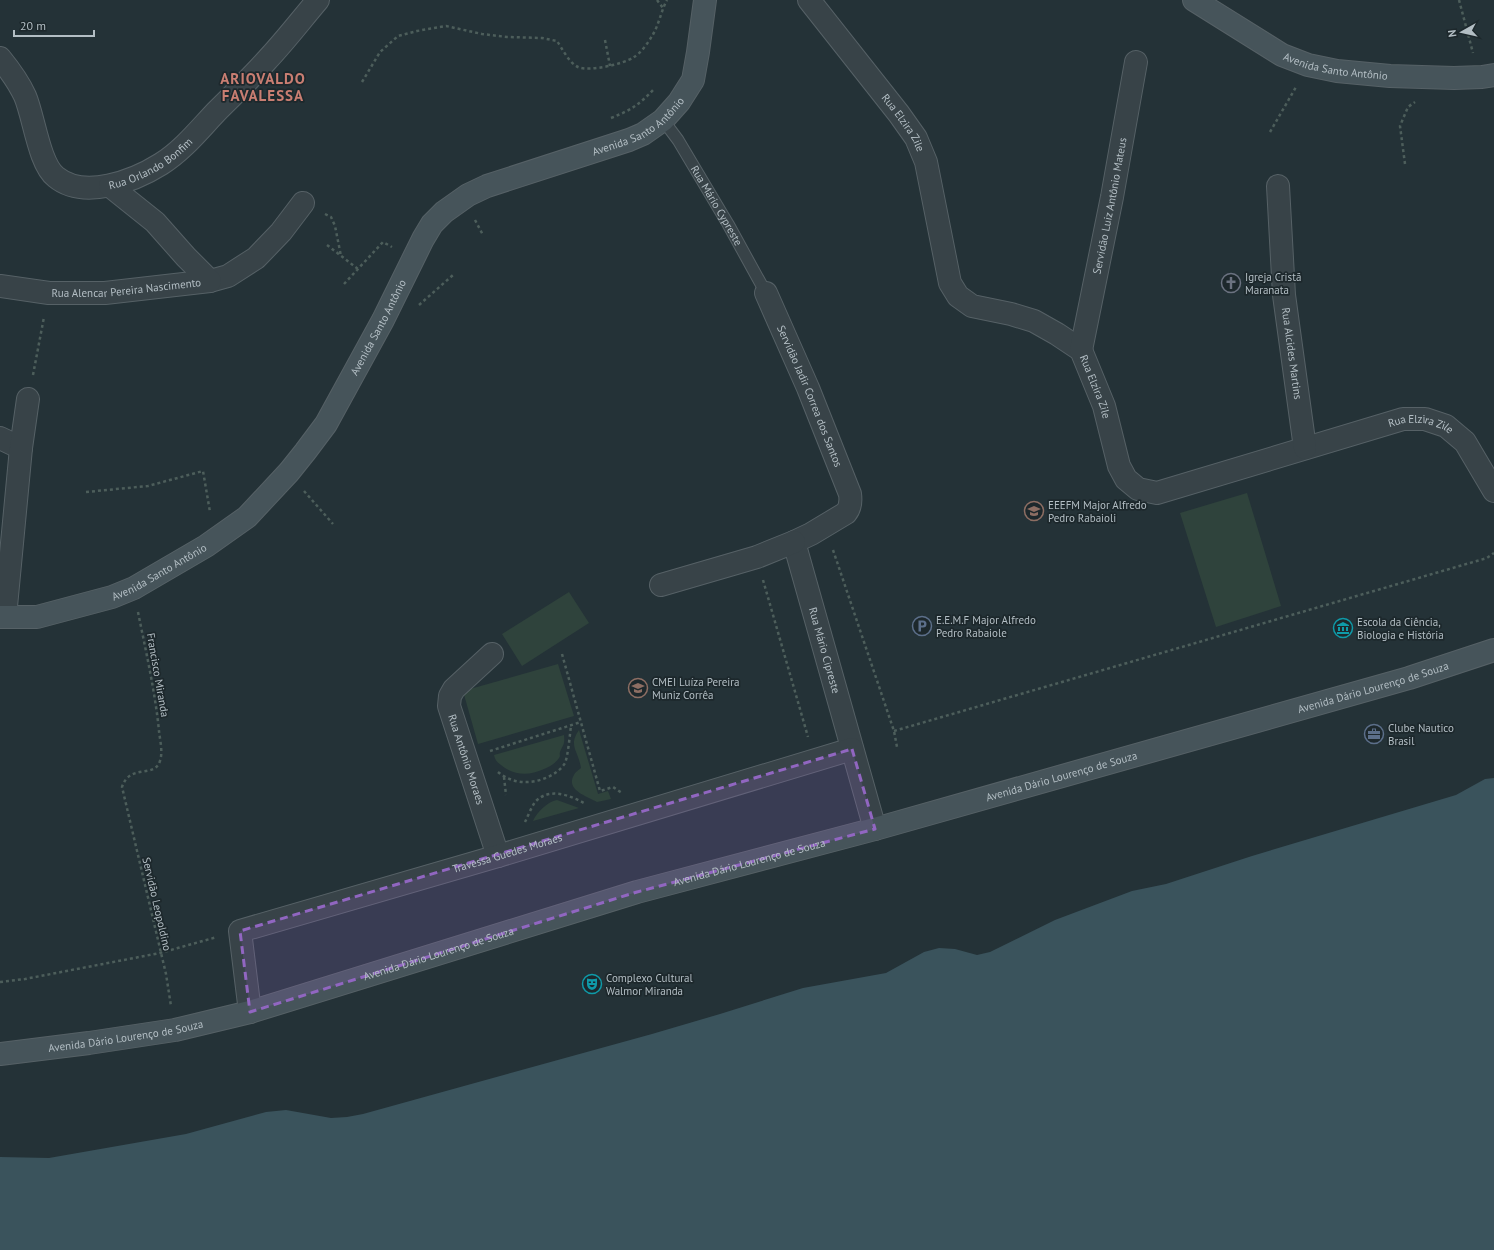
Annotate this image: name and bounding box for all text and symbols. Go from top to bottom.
scale bar [14,12,94,38]
north arrow [1442,12,1482,52]
text: 20 m [20,18,46,33]
text: N [1445,29,1460,38]
street label: Avenida Santo Antônio [1281,49,1389,83]
district label: ARIOVALDO FAVALESSA [220,69,306,105]
street label: Rua Elzira Zile [879,91,928,154]
street label: Avenida Santo Antônio [590,95,687,159]
street label: Rua Orlando Bonfim [107,135,195,192]
street label: Servidão Luiz Antônio Mateus [1090,136,1130,275]
street label: Rua Mário Cypreste [688,163,746,248]
place label: Igreja Cristã Maranata [1245,270,1301,297]
church icon: Igreja Cristã Maranata [1220,272,1242,294]
street label: Rua Alencar Pereira Nascimento [51,275,202,300]
street label: Avenida Santo Antônio [347,277,409,378]
street label: Rua Alcides Martins [1279,306,1305,401]
street label: Servidão Jadir Correa dos Santos [774,323,846,469]
street label: Rua Elzira Zile [1077,353,1114,420]
street label: Rua Elzira Zile [1386,412,1457,437]
place label: EEEFM Major Alfredo Pedro Rabaioli [1048,498,1147,525]
school or university icon: EEEFM Major Alfredo Pedro Rabaioli [1023,500,1045,522]
street label: Avenida Santo Antônio [109,540,209,603]
street label: Rua Mário Cipreste [806,606,843,695]
place label: E.E.M.F Major Alfredo Pedro Rabaiole [936,613,1036,640]
parking icon: E.E.M.F Major Alfredo Pedro Rabaiole [911,615,933,637]
place label: Escola da Ciência, Biologia e História [1357,615,1444,642]
museum icon: Escola da Ciência, Biologia e História [1332,617,1354,639]
street label: Francisco Miranda [144,632,172,718]
street label: Avenida Dário Lourenço de Souza [1296,658,1450,716]
place label: CMEI Luíza Pereira Muniz Corrêa [652,675,739,702]
school or university icon: CMEI Luíza Pereira Muniz Corrêa [627,677,649,699]
street label: Rua Antônio Moraes [445,712,488,807]
place label: Clube Nautico Brasil [1388,721,1454,748]
office icon: Clube Nautico Brasil [1363,723,1385,745]
street label: Avenida Dário Lourenço de Souza [984,748,1139,804]
street label: Travessa Guedes Moraes [451,830,564,876]
street label: Avenida Dário Lourenço de Souza [672,835,827,889]
street label: Servidão Leopoldino [139,856,175,952]
street label: Avenida Dário Lourenço de Souza [361,924,515,983]
place label: Complexo Cultural Walmor Miranda [606,971,694,998]
theatre icon: Complexo Cultural Walmor Miranda [581,973,603,995]
street label: Avenida Dário Lourenço de Souza [47,1016,205,1055]

